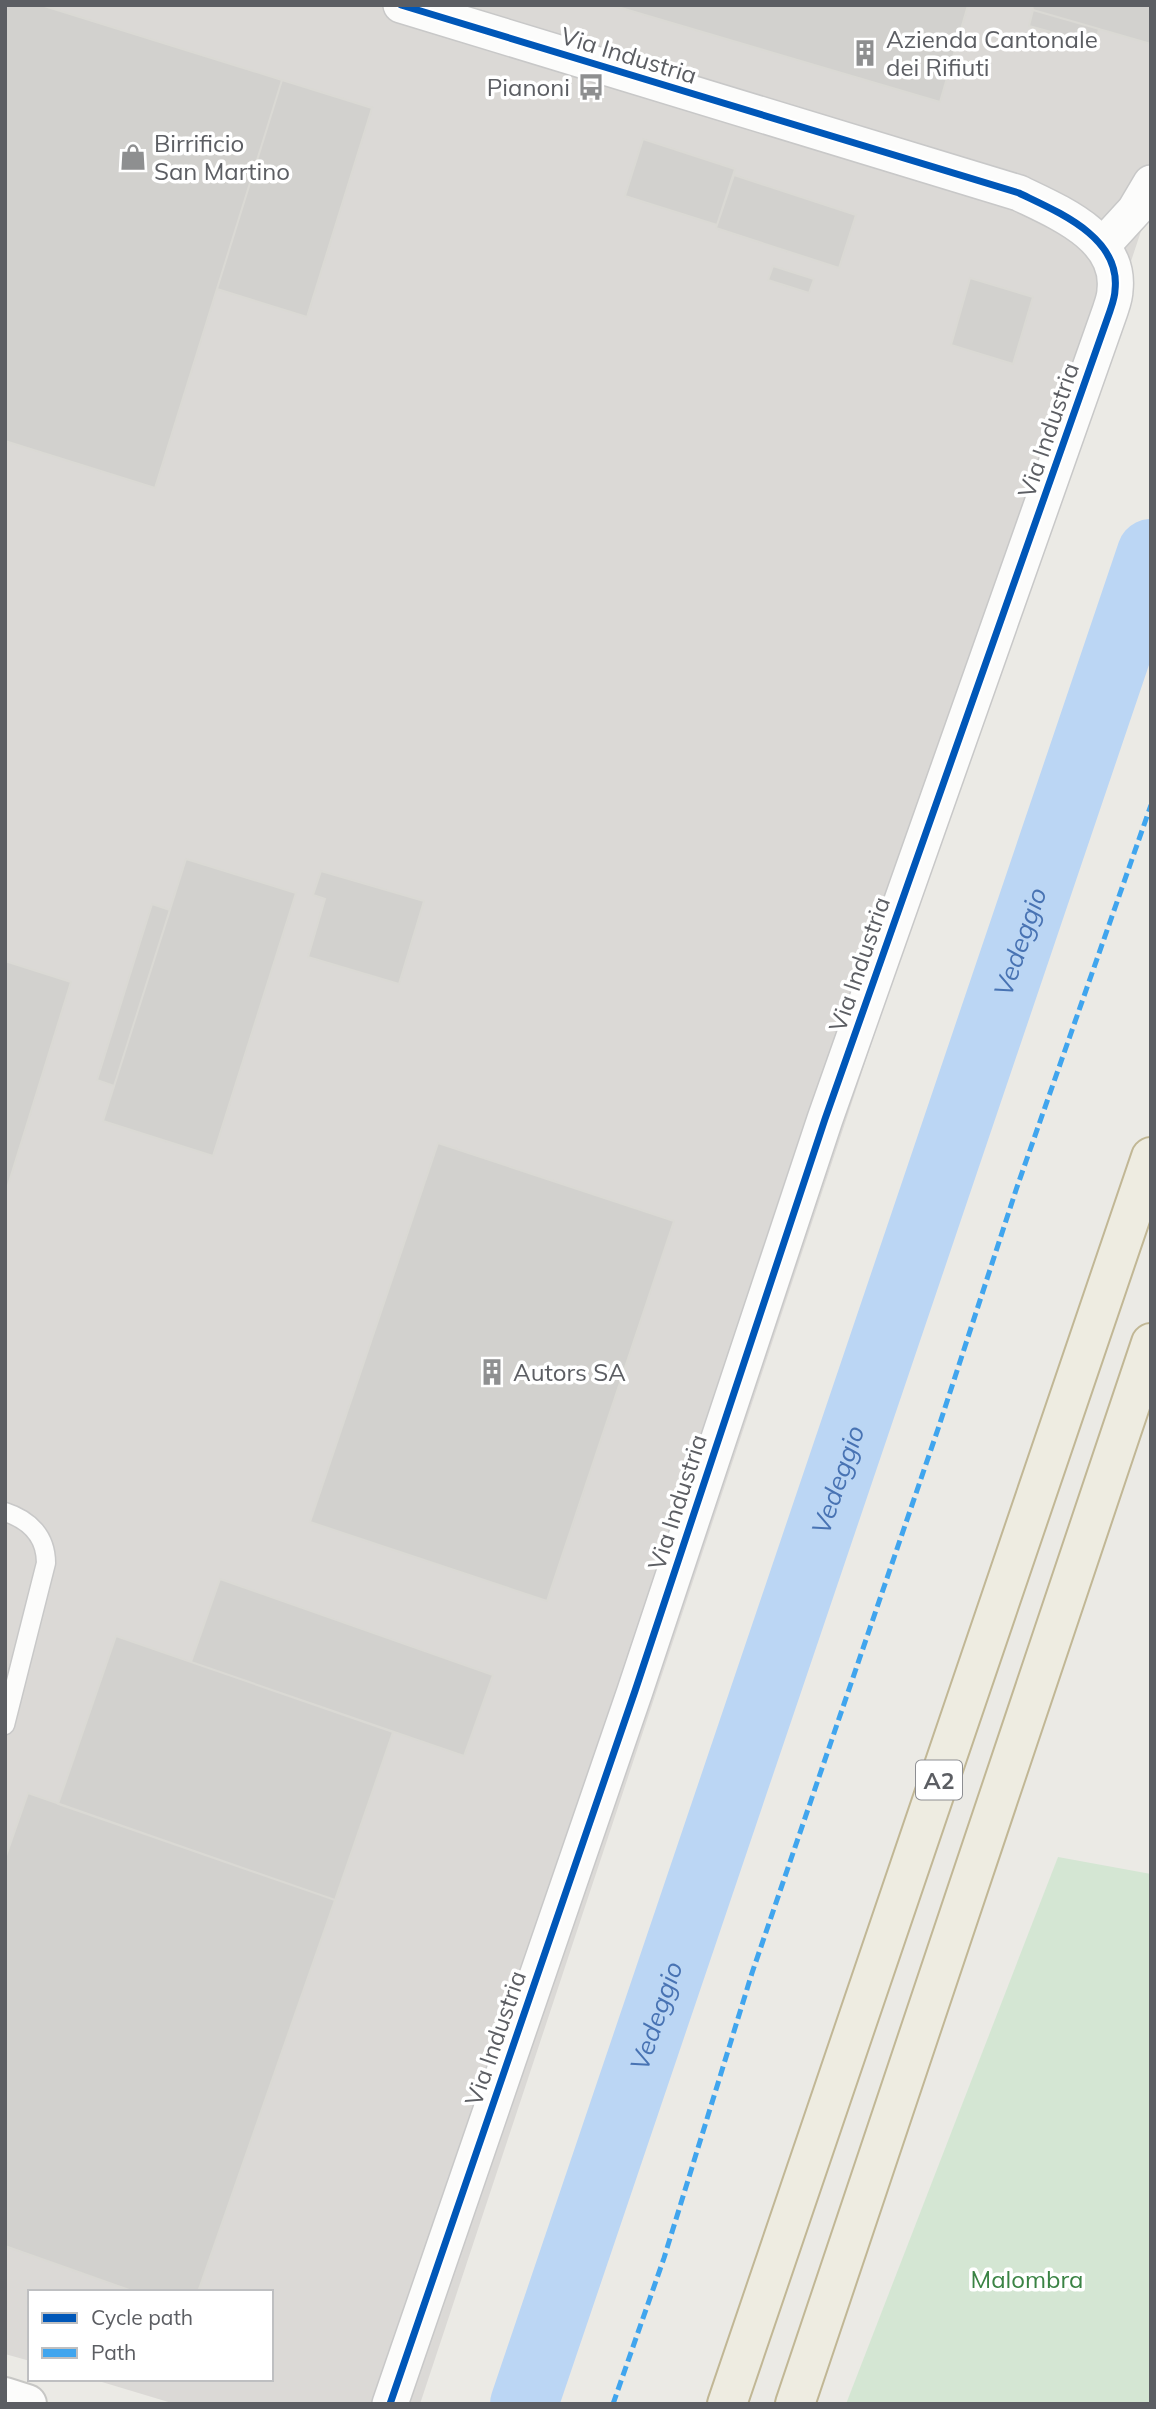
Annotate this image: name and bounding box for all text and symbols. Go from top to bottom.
street label: Via Industria [557,20,701,90]
place label: Azienda Cantonale dei Rifiuti [886,24,1098,82]
building icon: Azienda Cantonale dei Rifiuti [850,38,880,68]
place label: Pianoni [487,72,570,102]
bus stop icon: Pianoni [576,72,606,102]
place label: Birrificio San Martino [154,128,290,186]
shop icon: Birrificio San Martino [118,142,148,172]
street label: Via Industria [1011,359,1085,501]
water label: Vedeggio [986,883,1053,1000]
street label: Via Industria [822,893,896,1035]
building icon: Autors SA [477,1357,507,1387]
place label: Autors SA [513,1357,626,1387]
water label: Vedeggio [803,1421,871,1538]
street label: Via Industria [641,1430,713,1574]
road number: A2 [916,1760,962,1800]
water label: Vedeggio [622,1957,689,2074]
street label: Via Industria [458,1967,532,2109]
park label: Malombra [971,2264,1083,2294]
legend [28,2290,273,2381]
text: Cycle path [91,2304,193,2330]
text: Path [91,2339,136,2365]

